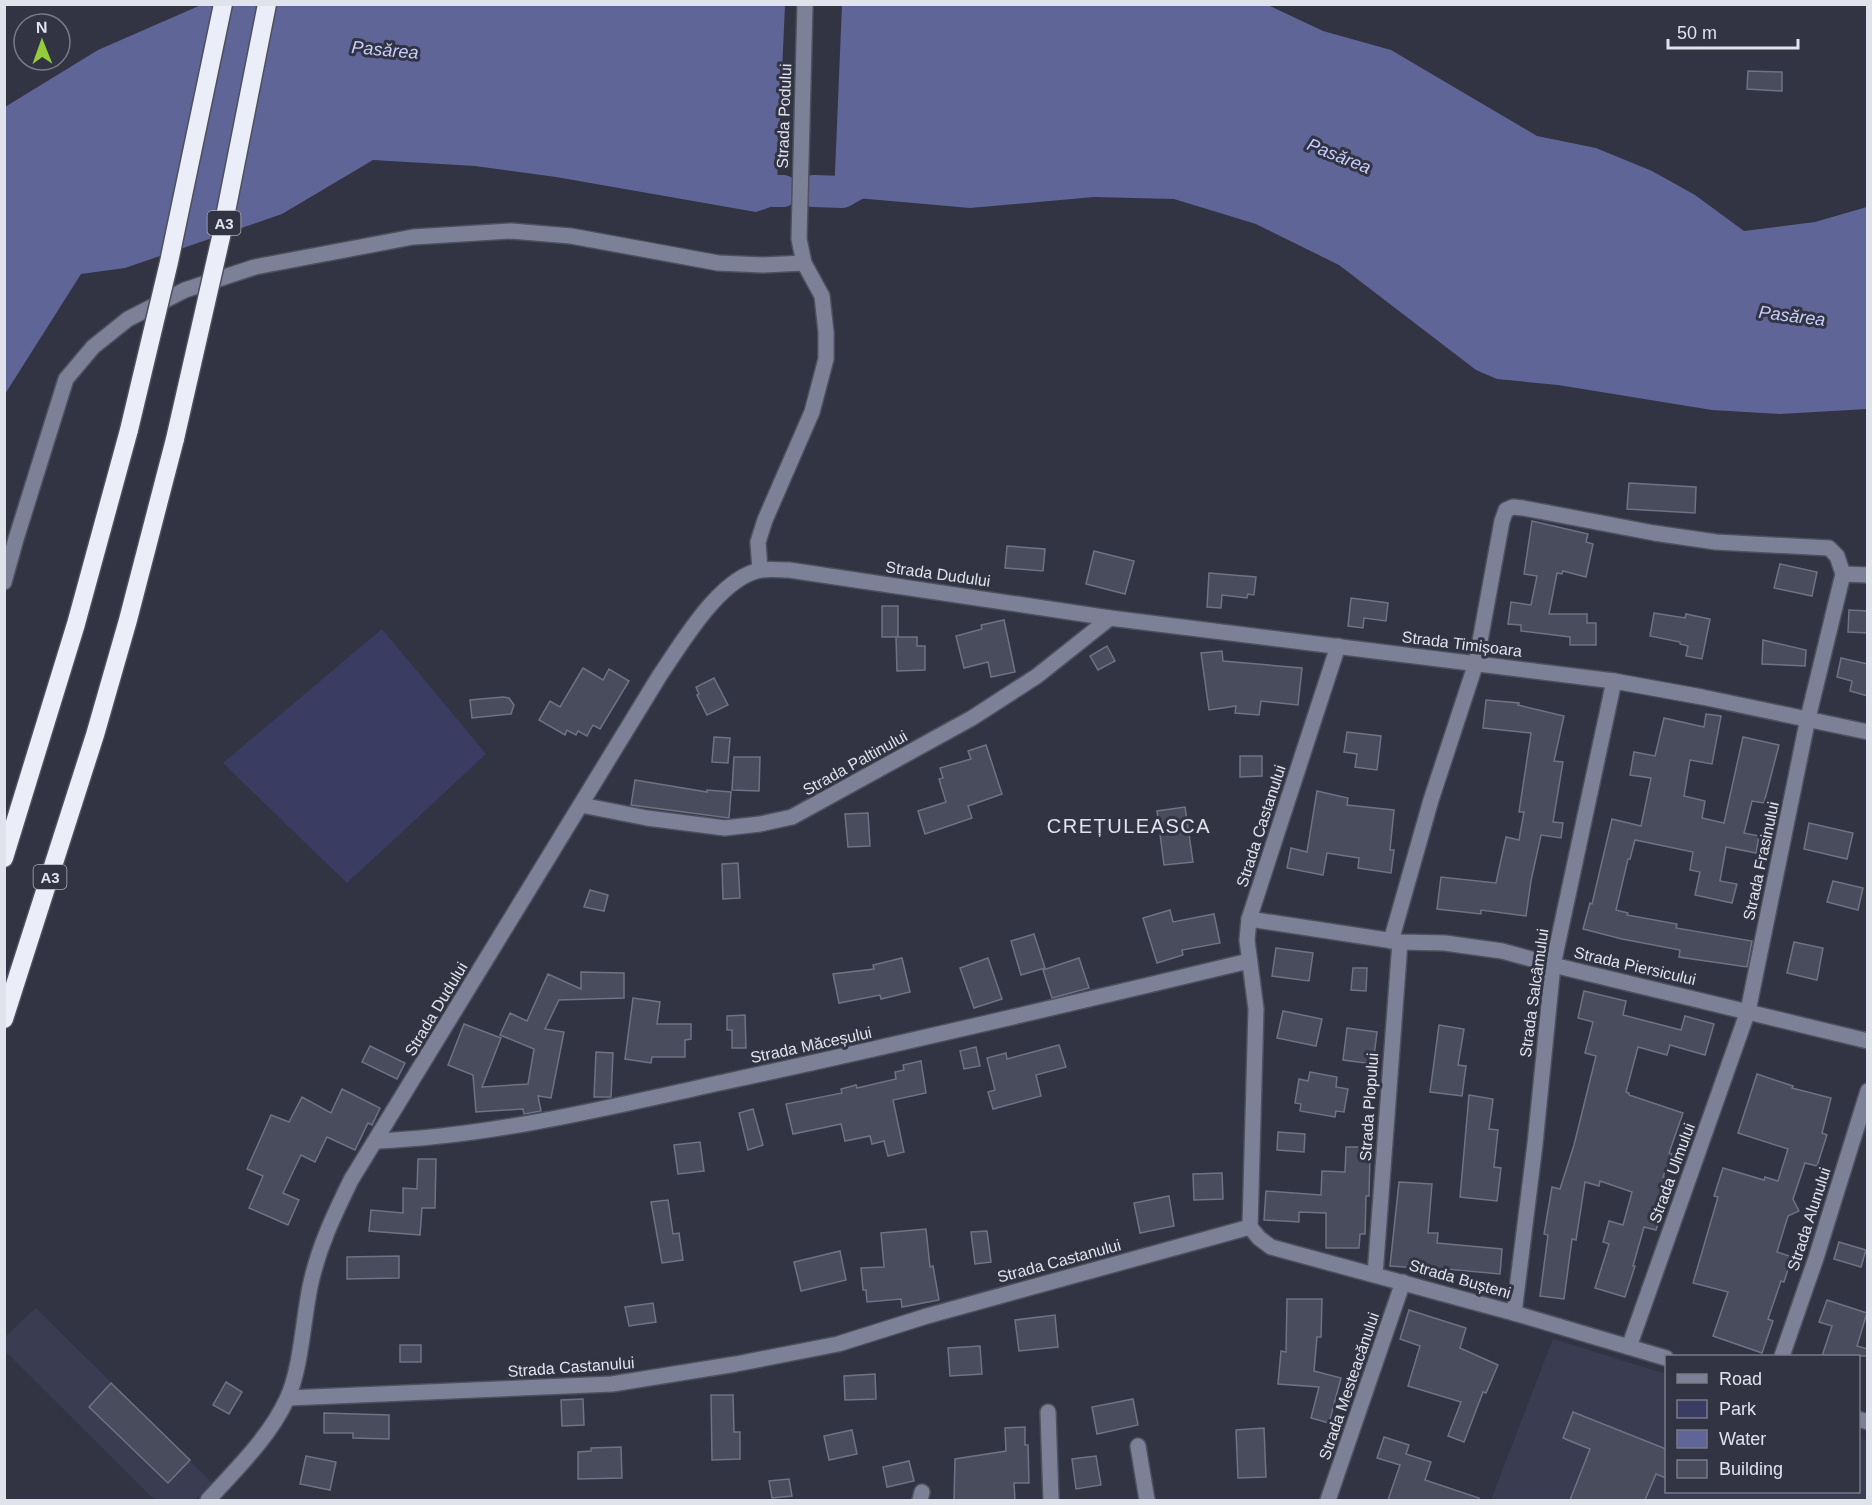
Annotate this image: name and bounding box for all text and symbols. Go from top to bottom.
north arrow [12,12,72,72]
scale bar [1668,12,1798,50]
text: N [36,19,48,36]
text: 50 m [1677,23,1717,43]
water label: Pasărea [351,37,419,63]
street label: Strada Podului [774,63,794,169]
water label: Pasărea [1304,134,1374,178]
road number: A3 [208,211,240,235]
water label: Pasărea [1758,302,1826,330]
street label: Strada Dudului [884,558,992,590]
street label: Strada Timișoara [1401,628,1523,660]
street label: Strada Paltinului [800,727,910,799]
street label: Strada Castanului [1233,763,1289,889]
street label: Strada Frasinului [1740,800,1782,922]
district label: CREȚULEASCA [1047,815,1211,837]
road number: A3 [34,865,66,889]
street label: Strada Salcâmului [1517,928,1551,1058]
street label: Strada Piersicului [1572,944,1698,988]
street label: Strada Dudului [401,959,471,1059]
street label: Strada Măceșului [749,1024,873,1066]
street label: Strada Plopului [1357,1052,1381,1162]
street label: Strada Ulmului [1646,1121,1698,1225]
street label: Strada Alunului [1784,1165,1834,1273]
street label: Strada Castanului [995,1236,1123,1286]
street label: Strada Bușteni [1407,1256,1513,1302]
street label: Strada Mesteacănului [1316,1310,1382,1462]
street label: Strada Castanului [507,1354,635,1380]
legend [1665,1355,1860,1493]
text: Road [1719,1369,1762,1389]
text: Park [1719,1399,1757,1419]
text: Water [1719,1429,1766,1449]
text: Building [1719,1459,1783,1479]

